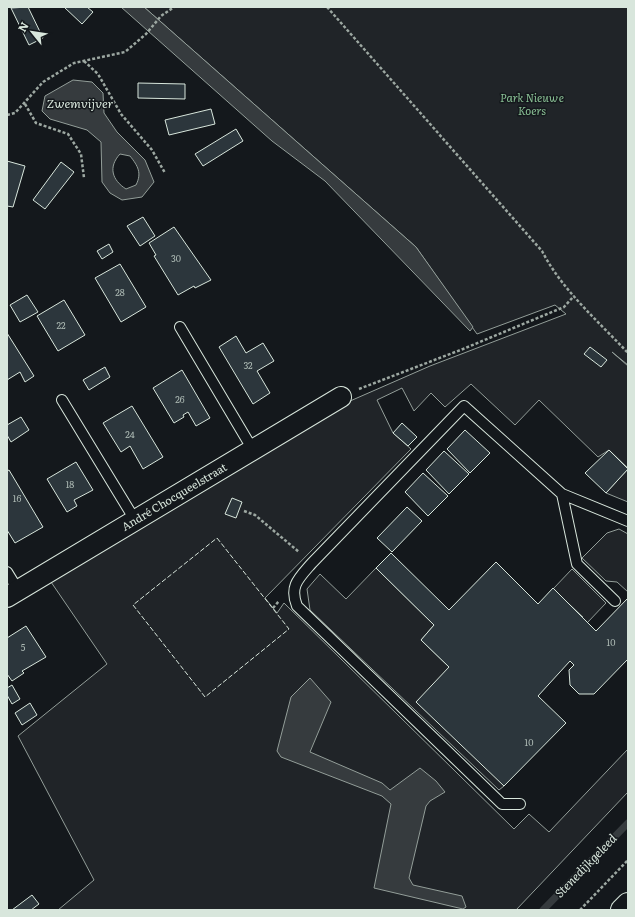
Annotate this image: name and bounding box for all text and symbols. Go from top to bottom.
north arrow [12,12,52,52]
text: N [13,19,32,34]
park label: Park Nieuwe Koers [500,89,564,118]
water label: Zwemvijver [47,94,114,112]
house number: 30 [171,251,181,265]
house number: 28 [115,285,125,299]
house number: 22 [56,318,66,332]
house number: 32 [243,358,253,372]
house number: 26 [175,392,185,406]
house number: 24 [125,427,135,441]
street label: André Chocqueelstraat [118,458,230,534]
house number: 18 [66,477,74,491]
house number: 16 [13,491,21,505]
house number: 10 [607,635,615,649]
house number: 5 [21,640,26,654]
house number: 10 [525,735,533,749]
water label: Stenedijkgeleed [550,829,620,901]

